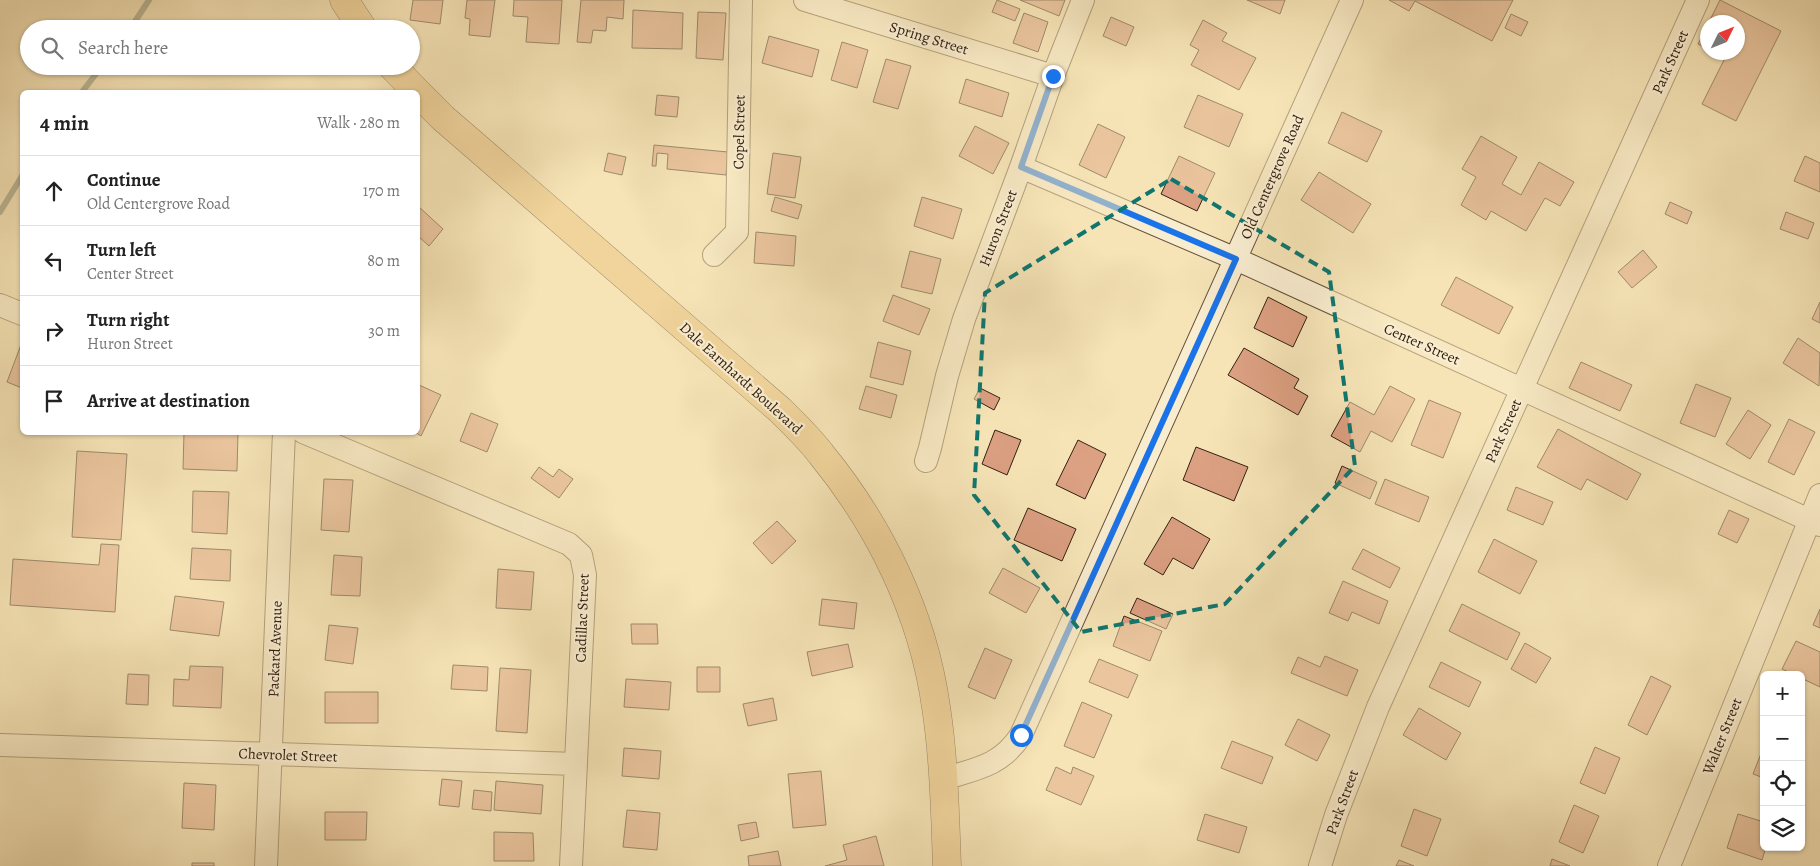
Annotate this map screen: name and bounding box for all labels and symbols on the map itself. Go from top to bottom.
north arrow [1700,15,1745,60]
street label: Spring Street [887,17,971,59]
street label: Park Street [1647,27,1693,97]
route end [1042,65,1065,88]
street label: Copel Street [728,94,750,170]
street label: Old Centergrove Road [1236,111,1309,242]
street label: Huron Street [974,187,1022,269]
street label: Dale Earnhardt Boulevard [675,317,807,439]
street label: Center Street [1381,318,1463,370]
street label: Park Street [1480,396,1526,466]
street label: Cadillac Street [570,573,594,663]
street label: Packard Avenue [263,600,287,698]
street label: Walter Street [1697,695,1746,778]
route start [1010,724,1033,747]
street label: Chevrolet Street [238,743,338,767]
street label: Park Street [1321,767,1363,837]

